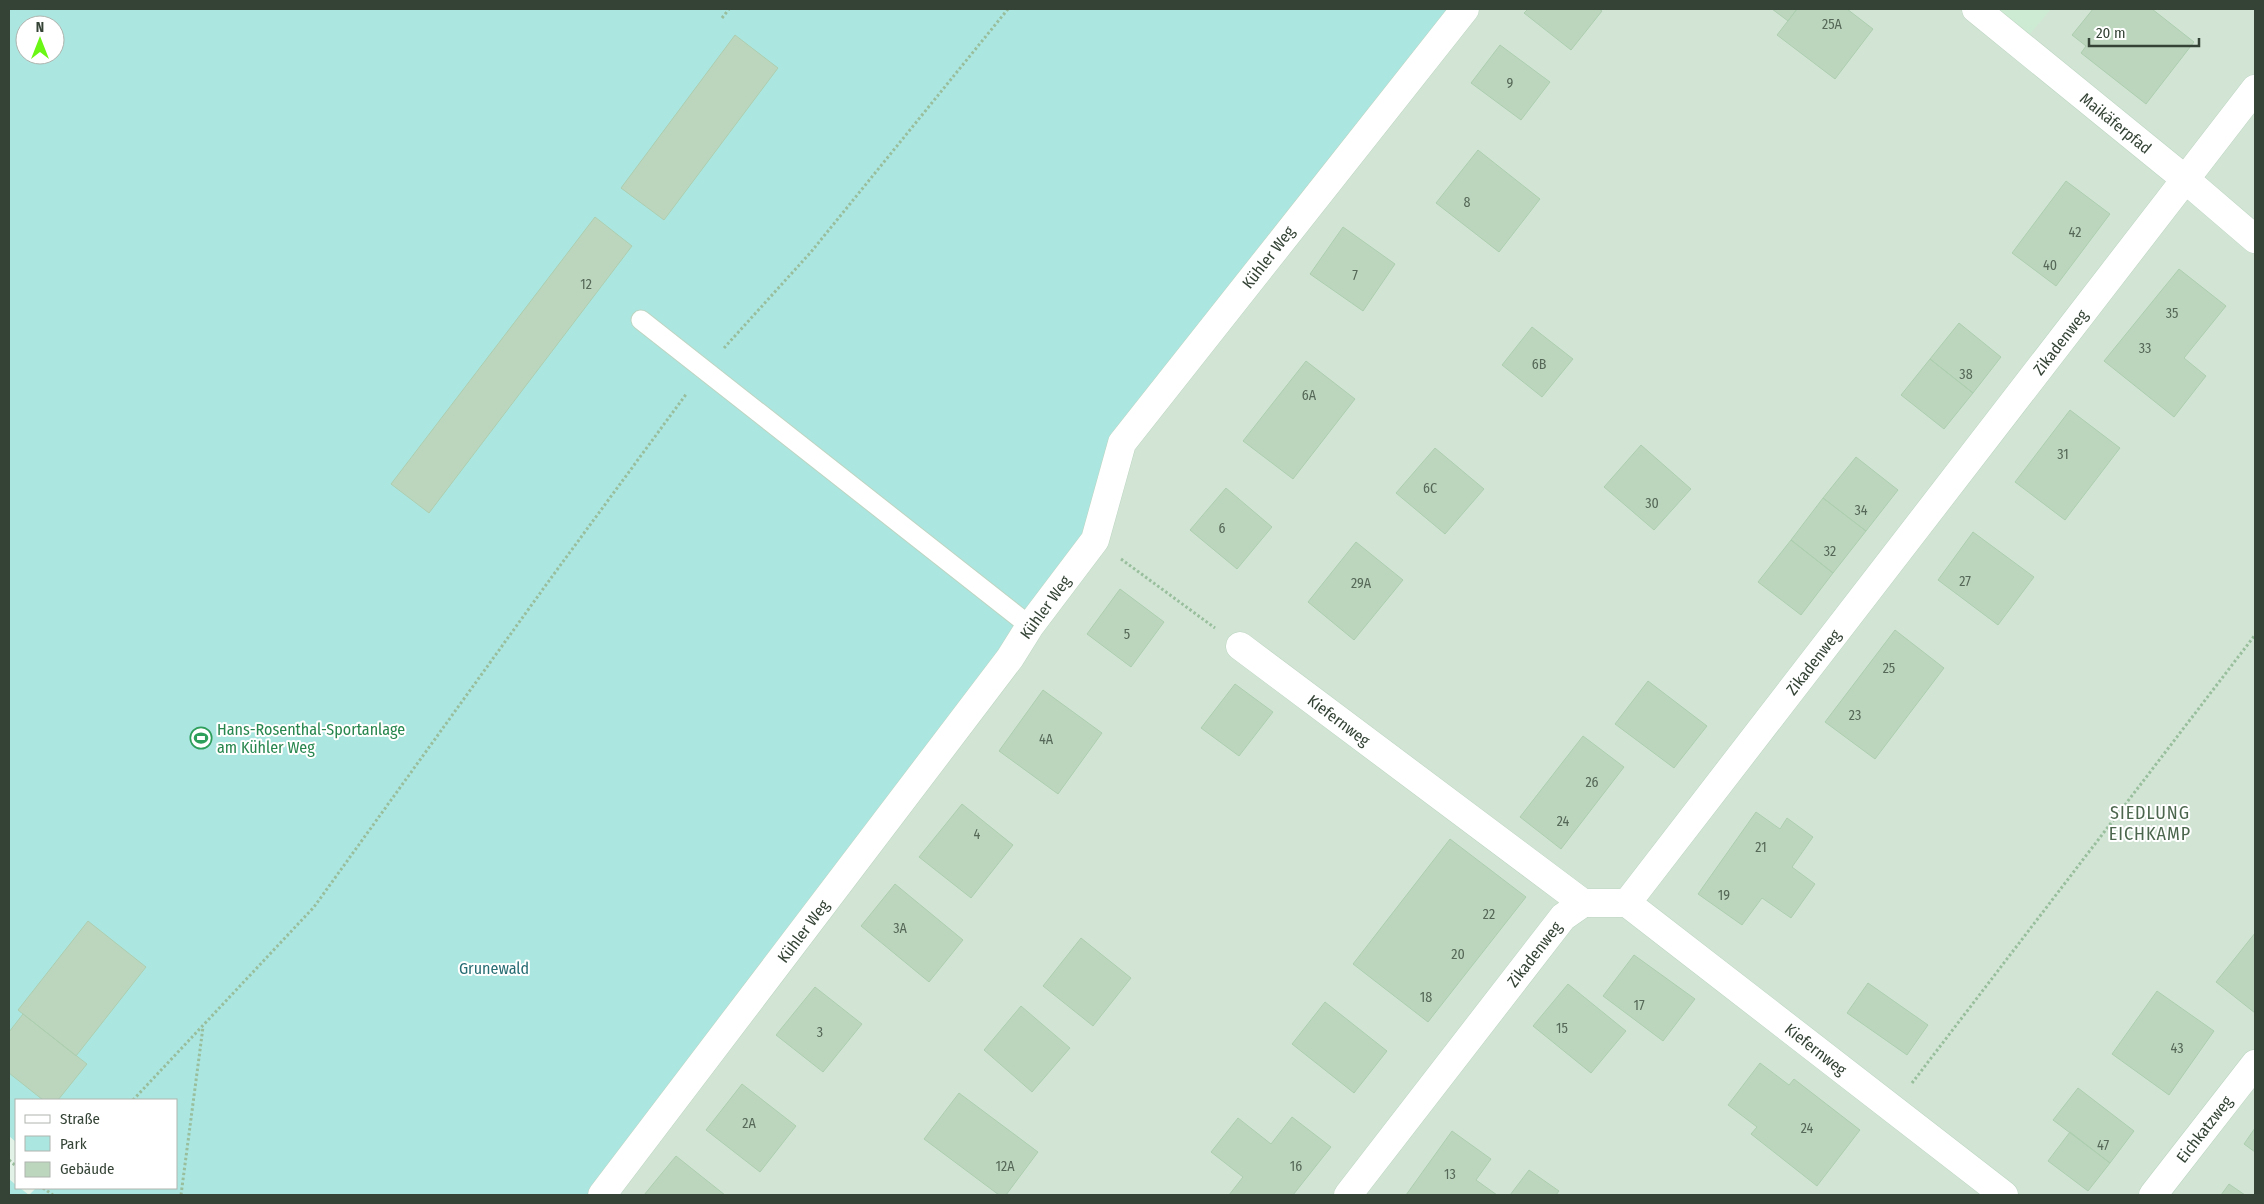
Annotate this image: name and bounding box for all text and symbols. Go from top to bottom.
north arrow [15,15,65,65]
scale bar [2089,15,2199,47]
house number: 25A [1822,16,1843,33]
text: N [36,19,44,36]
text: 20 m [2096,24,2126,42]
house number: 9 [1507,75,1514,92]
street label: Maikäferpfad [2076,89,2155,158]
house number: 8 [1464,194,1471,211]
street label: Kühler Weg [1238,222,1299,292]
house number: 42 [2069,224,2081,241]
house number: 40 [2043,257,2057,274]
house number: 7 [1352,267,1358,284]
house number: 12 [580,276,592,293]
house number: 35 [2166,305,2178,322]
street label: Zikadenweg [2029,306,2092,379]
house number: 33 [2139,340,2151,357]
house number: 6B [1532,356,1547,373]
house number: 38 [1959,366,1973,383]
house number: 6A [1302,387,1317,404]
house number: 31 [2057,446,2069,463]
house number: 6C [1423,480,1437,497]
house number: 30 [1645,495,1659,512]
house number: 34 [1854,502,1868,519]
house number: 6 [1219,520,1226,537]
house number: 32 [1824,543,1836,560]
street label: Kühler Weg [1016,571,1075,643]
house number: 27 [1959,573,1971,590]
house number: 29A [1351,575,1372,592]
house number: 5 [1124,626,1130,643]
street label: Zikadenweg [1782,626,1845,699]
house number: 25 [1883,660,1895,677]
street label: Kiefernweg [1304,691,1374,750]
house number: 23 [1849,707,1861,724]
place label: Hans-Rosenthal-Sportanlage am Kühler Weg [217,720,405,757]
sports icon: Hans-Rosenthal-Sportanlage am Kühler Weg [189,726,213,750]
house number: 4A [1039,731,1054,748]
house number: 26 [1585,774,1599,791]
district label: SIEDLUNG EICHKAMP [2109,802,2191,845]
house number: 24 [1557,813,1570,830]
house number: 4 [974,826,981,843]
house number: 21 [1755,839,1767,856]
house number: 19 [1718,887,1730,904]
street label: Kühler Weg [774,896,833,966]
house number: 22 [1483,906,1495,923]
street label: Zikadenweg [1503,918,1566,991]
house number: 3A [893,920,907,937]
house number: 20 [1451,946,1465,963]
park label: Grunewald [459,959,529,978]
house number: 18 [1420,989,1432,1006]
house number: 17 [1633,997,1645,1014]
street label: Kiefernweg [1781,1019,1851,1080]
house number: 15 [1556,1020,1568,1037]
house number: 3 [817,1024,823,1041]
house number: 43 [2171,1040,2183,1057]
street label: Eichkatzweg [2172,1092,2237,1166]
legend [15,1099,178,1189]
text: Straße [60,1110,100,1128]
house number: 2A [742,1115,756,1132]
house number: 24 [1801,1120,1814,1137]
text: Park [60,1135,87,1153]
house number: 47 [2097,1137,2109,1154]
house number: 12A [996,1158,1015,1175]
house number: 16 [1290,1158,1302,1175]
text: Gebäude [60,1160,115,1178]
house number: 13 [1444,1166,1456,1183]

